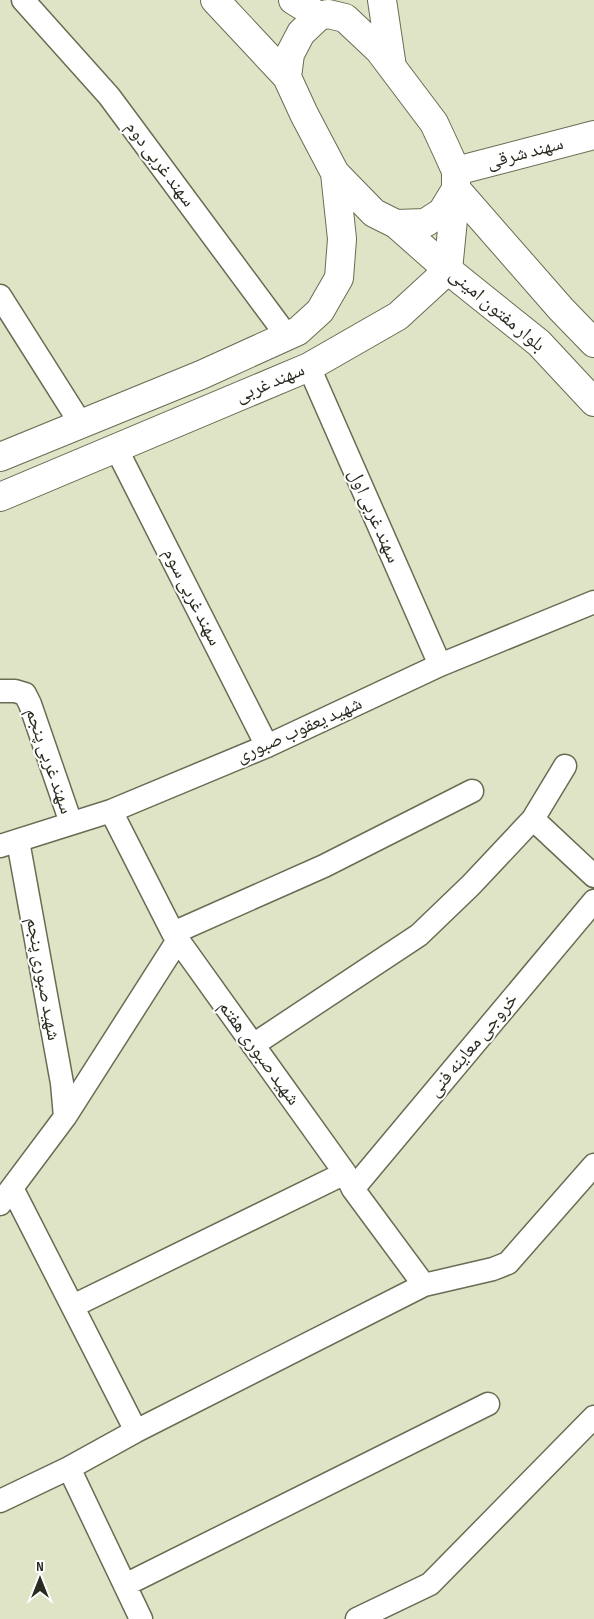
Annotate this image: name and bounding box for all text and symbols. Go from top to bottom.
street label: سهند غربی دوم [119,116,200,212]
street label: سهند شرقی [484,132,566,174]
street label: بلوار مفتون امینی [444,263,550,357]
street label: سهند غربی [232,358,308,408]
street label: سهند غربی اول [343,465,405,567]
street label: سهند غربی سوم [157,544,226,650]
street label: شهید یعقوب صبوری [232,692,366,768]
street label: سهند غربی پنجم [20,705,78,817]
street label: شهید صبوری پنجم [21,916,65,1042]
street label: خروجی معاینه فنی [423,988,523,1102]
street label: شهید صبوری هفتم [213,996,305,1110]
north arrow [15,1554,65,1604]
text: N [36,1558,44,1575]

